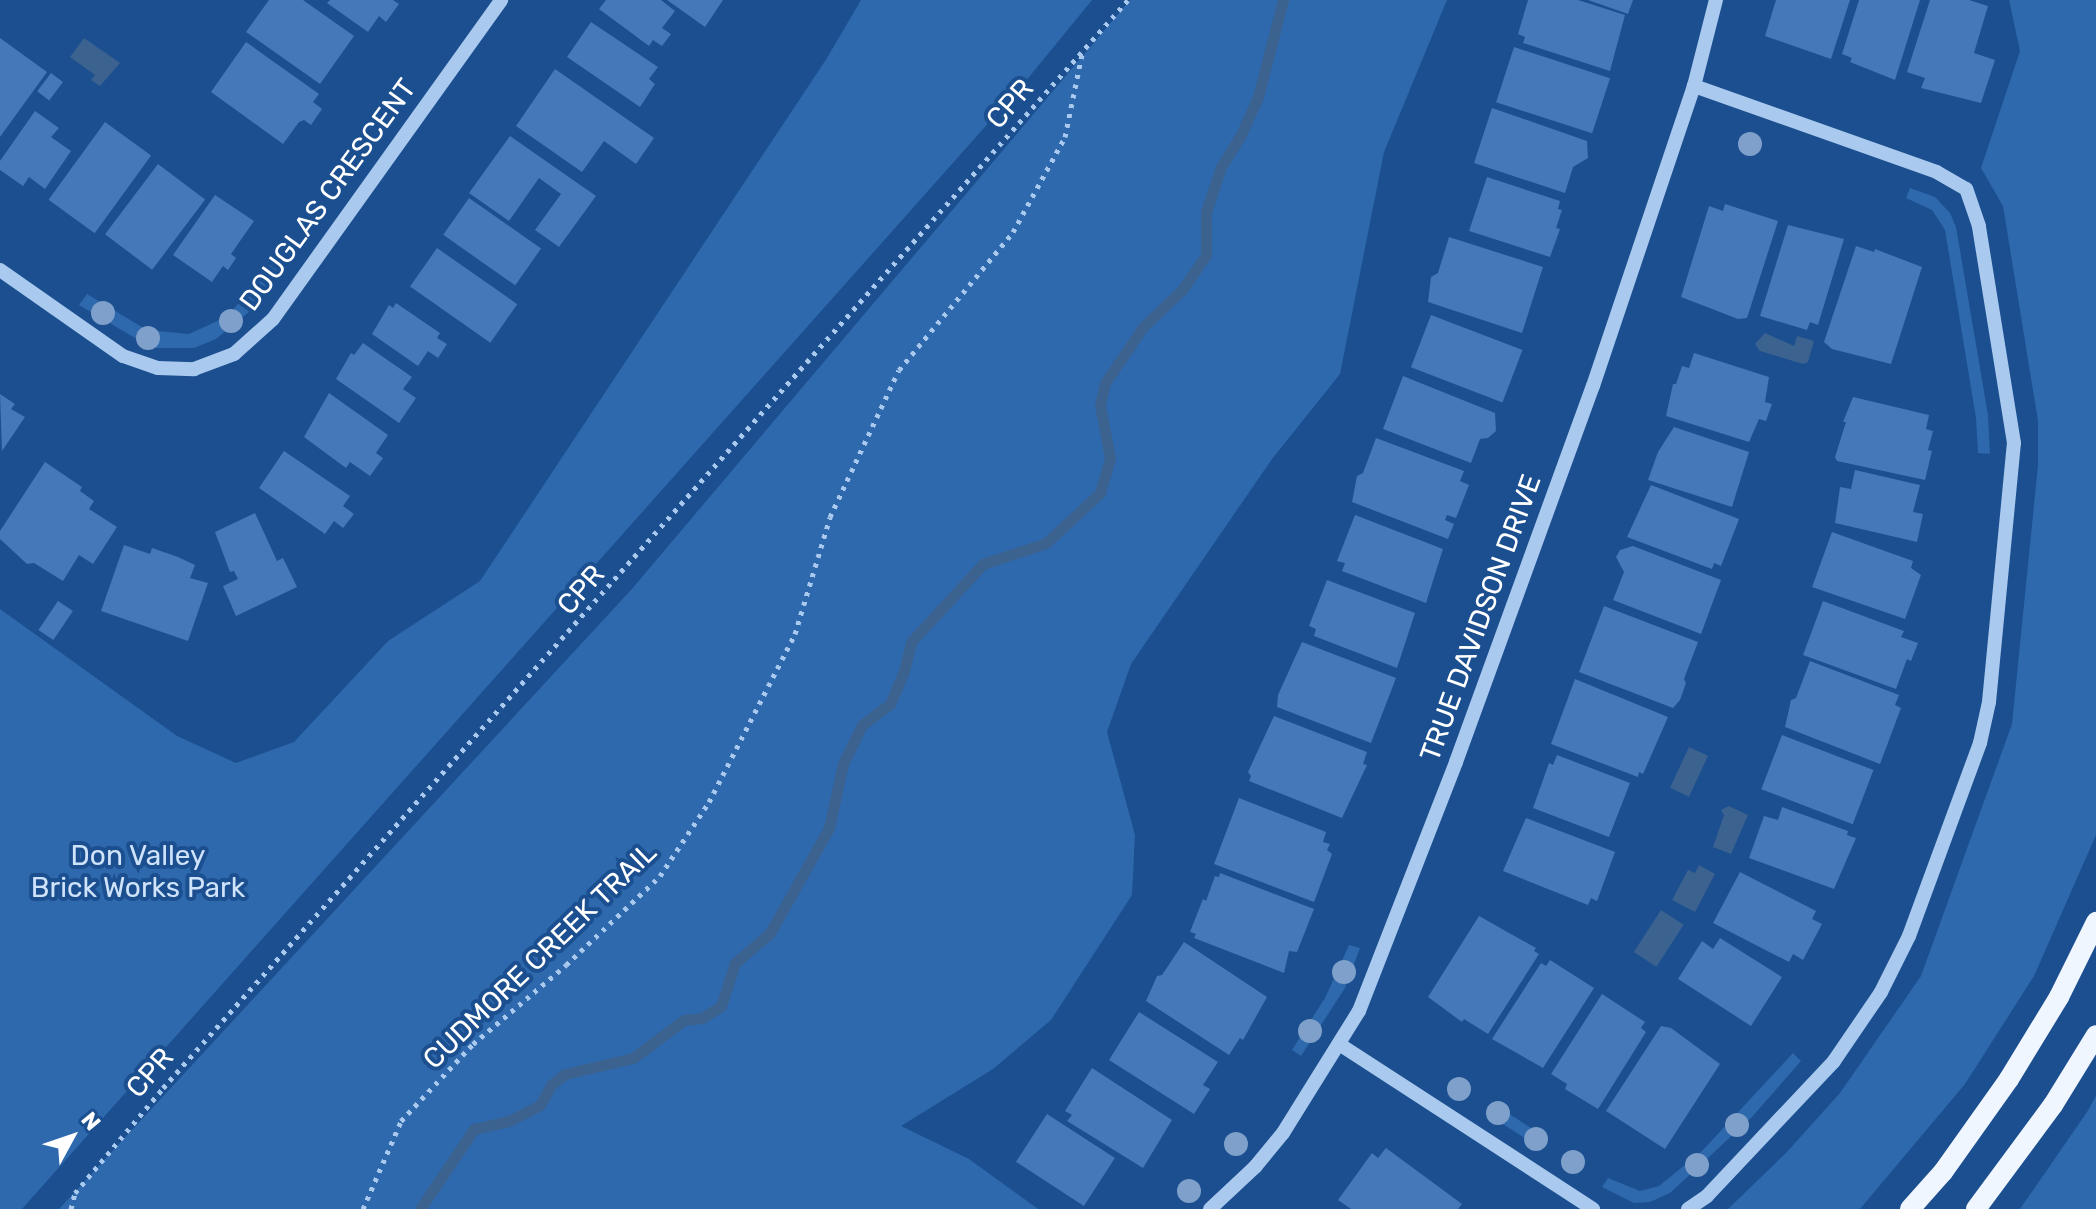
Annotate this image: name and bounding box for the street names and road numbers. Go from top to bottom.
street label: CPR [979,72,1041,136]
street label: DOUGLAS CRESCENT [233,73,423,317]
street label: TRUE DAVIDSON DRIVE [1413,470,1549,766]
street label: CPR [550,558,612,622]
street label: CUDMORE CREEK TRAIL [416,835,664,1077]
street label: CPR [119,1041,181,1105]

